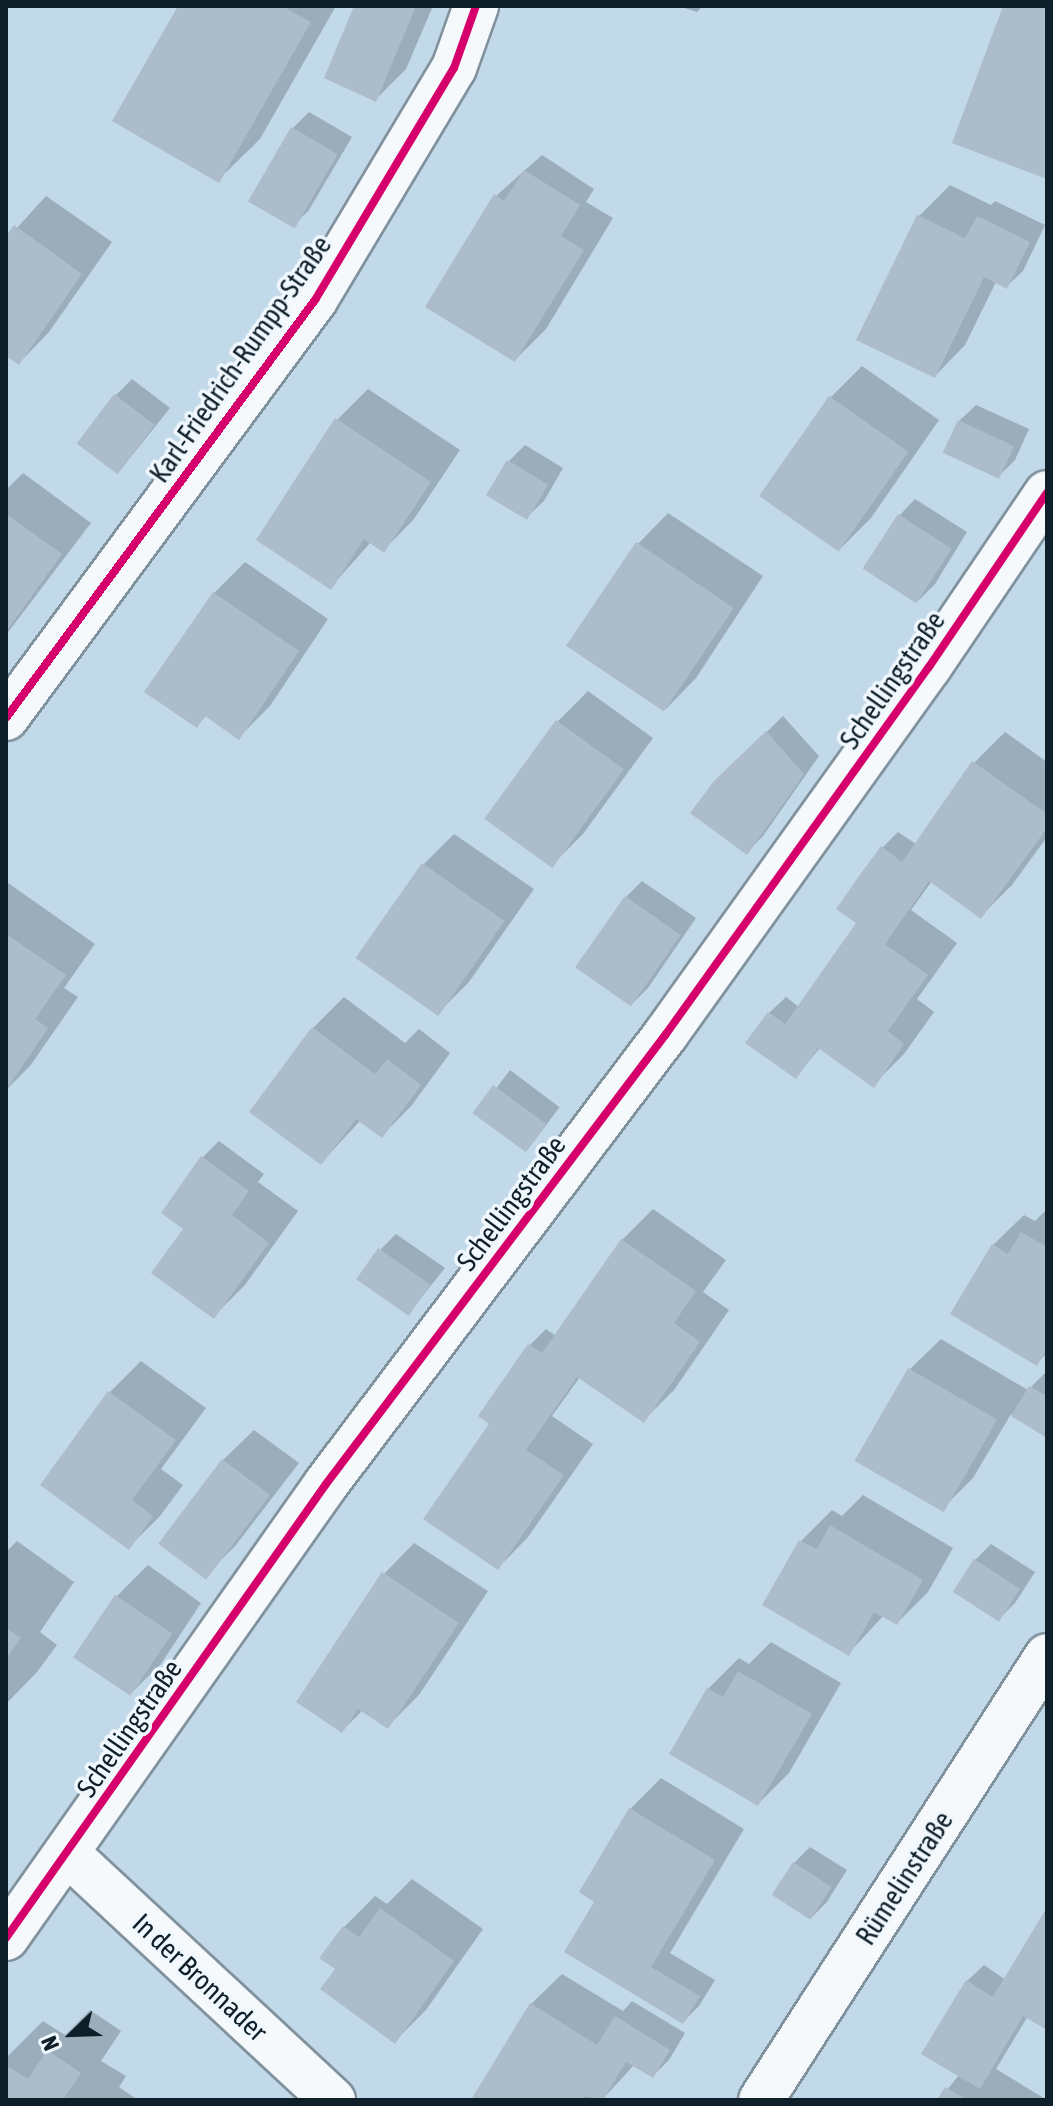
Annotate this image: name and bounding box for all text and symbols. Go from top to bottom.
street label: Karl-Friedrich-Rumpp-Straße [142,229,338,489]
street label: Schellingstraße [832,605,952,755]
street label: Schellingstraße [449,1129,573,1277]
street label: Schellingstraße [69,1653,189,1803]
street label: Rümelinstraße [848,1805,960,1951]
street label: In der Bronnader [126,1906,274,2048]
north arrow [32,1994,112,2074]
text: N [35,2032,64,2054]

